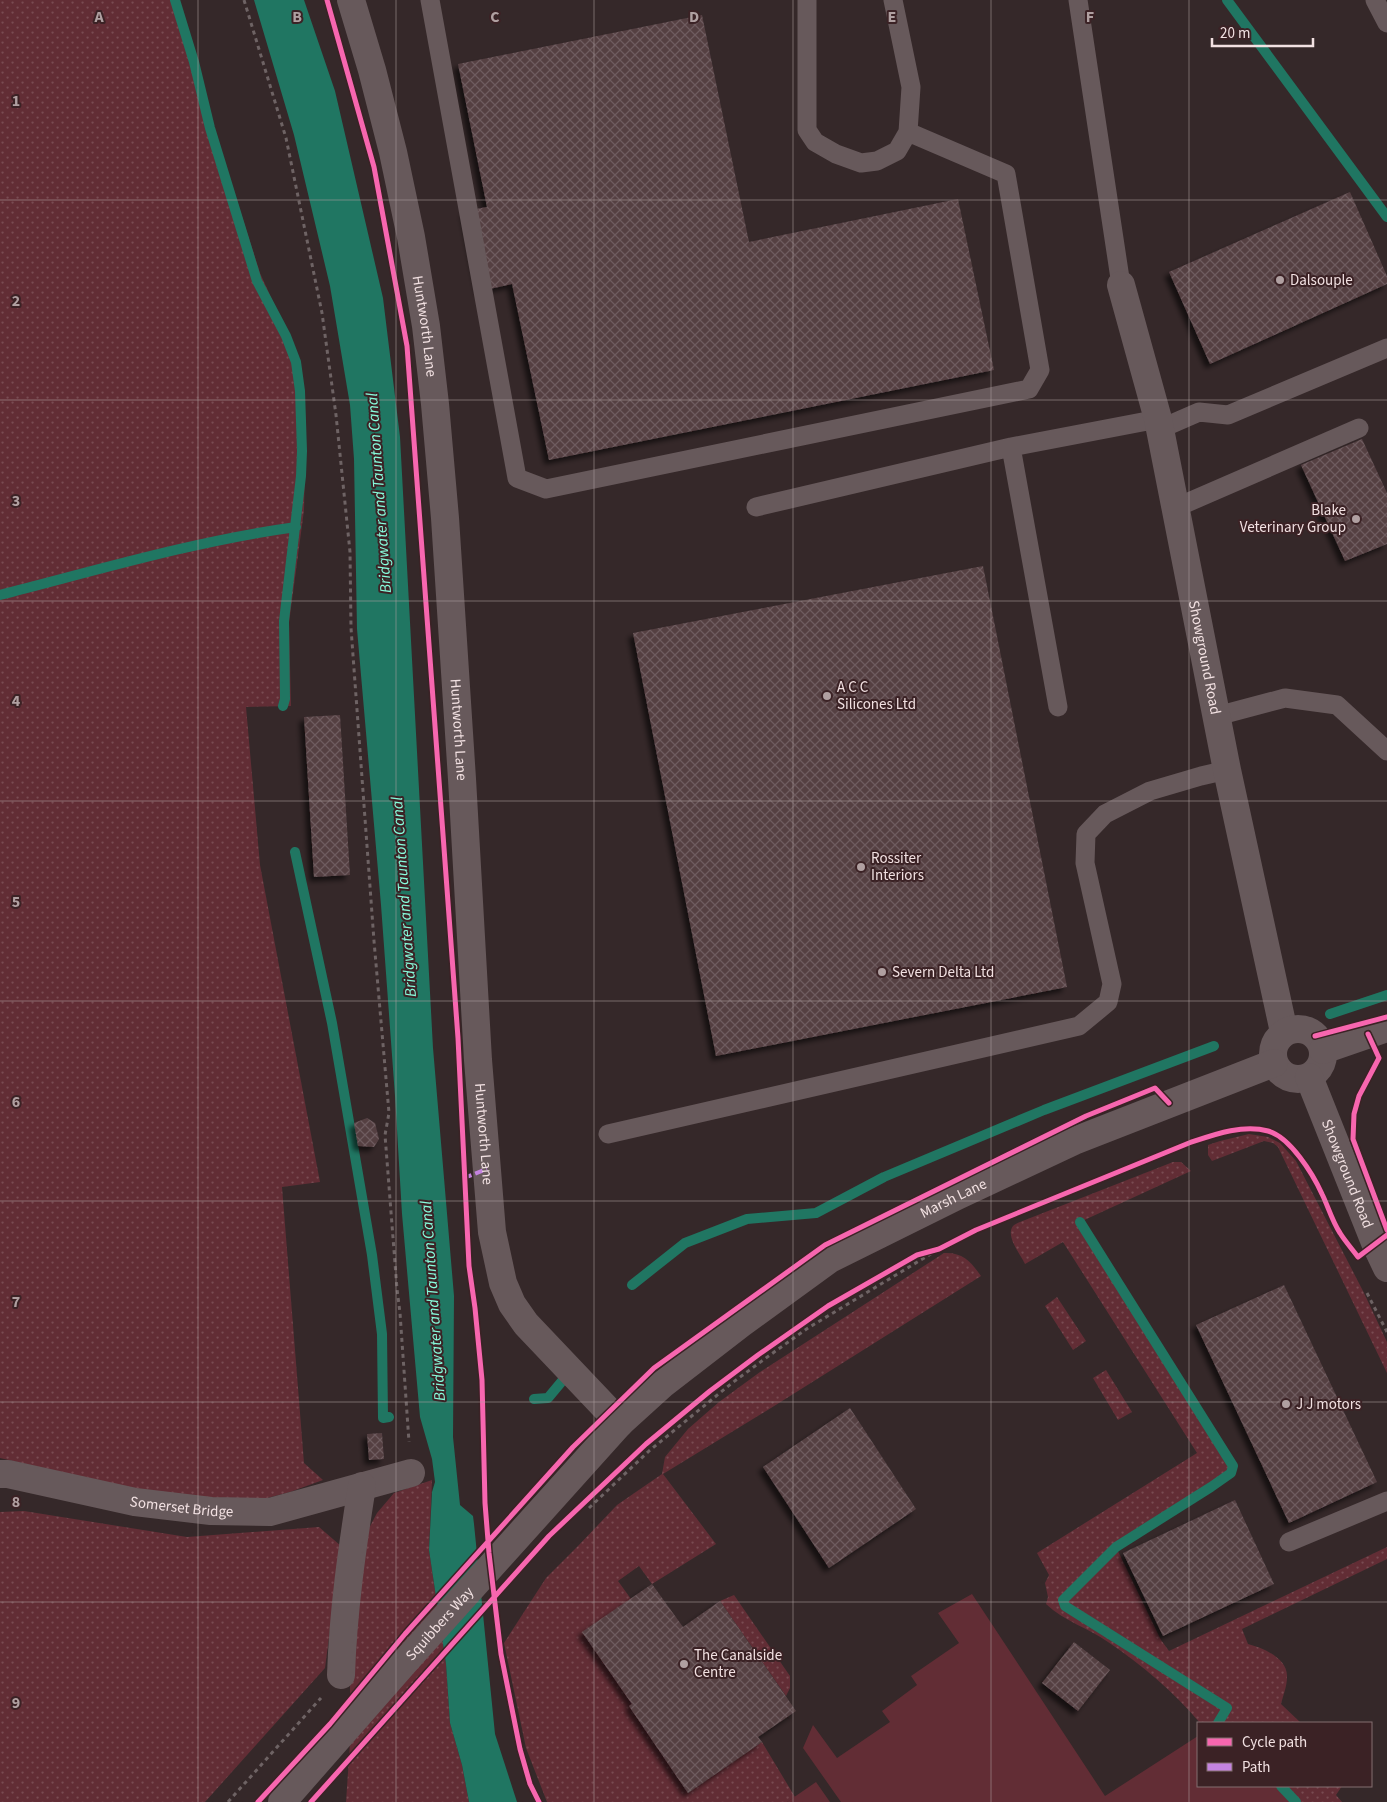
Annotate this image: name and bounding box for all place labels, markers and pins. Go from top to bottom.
place label: Dalsouple [1290,270,1353,291]
marker: Dalsouple [1274,274,1286,286]
place label: Blake Veterinary Group [1240,500,1346,538]
marker: Blake Veterinary Group [1350,513,1362,525]
place label: A C C Silicones Ltd [837,677,916,715]
marker: A C C Silicones Ltd [821,690,833,702]
place label: Rossiter Interiors [871,848,924,886]
marker: Rossiter Interiors [855,861,867,873]
place label: Severn Delta Ltd [892,962,994,983]
marker: Severn Delta Ltd [876,966,888,978]
place label: J J motors [1296,1394,1361,1415]
marker: J J motors [1280,1398,1292,1410]
place label: The Canalside Centre [694,1645,782,1683]
marker: The Canalside Centre [678,1658,690,1670]

